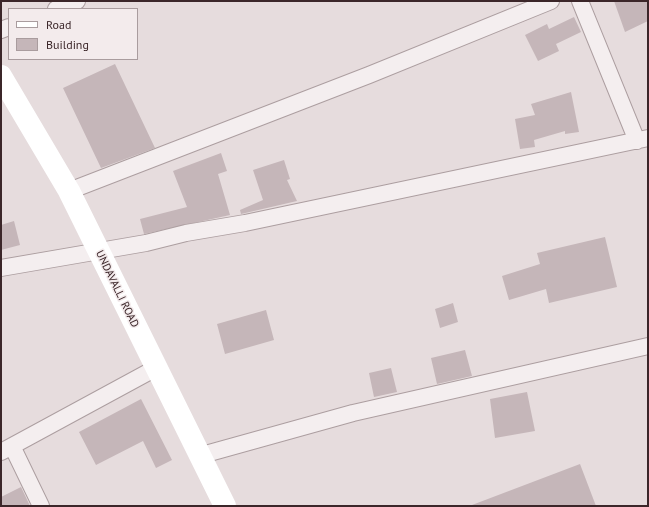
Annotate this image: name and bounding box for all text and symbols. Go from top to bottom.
legend [8,8,138,60]
text: Road [46,17,71,32]
text: Building [46,37,89,52]
street label: UNDAVALLI ROAD [93,248,141,330]

